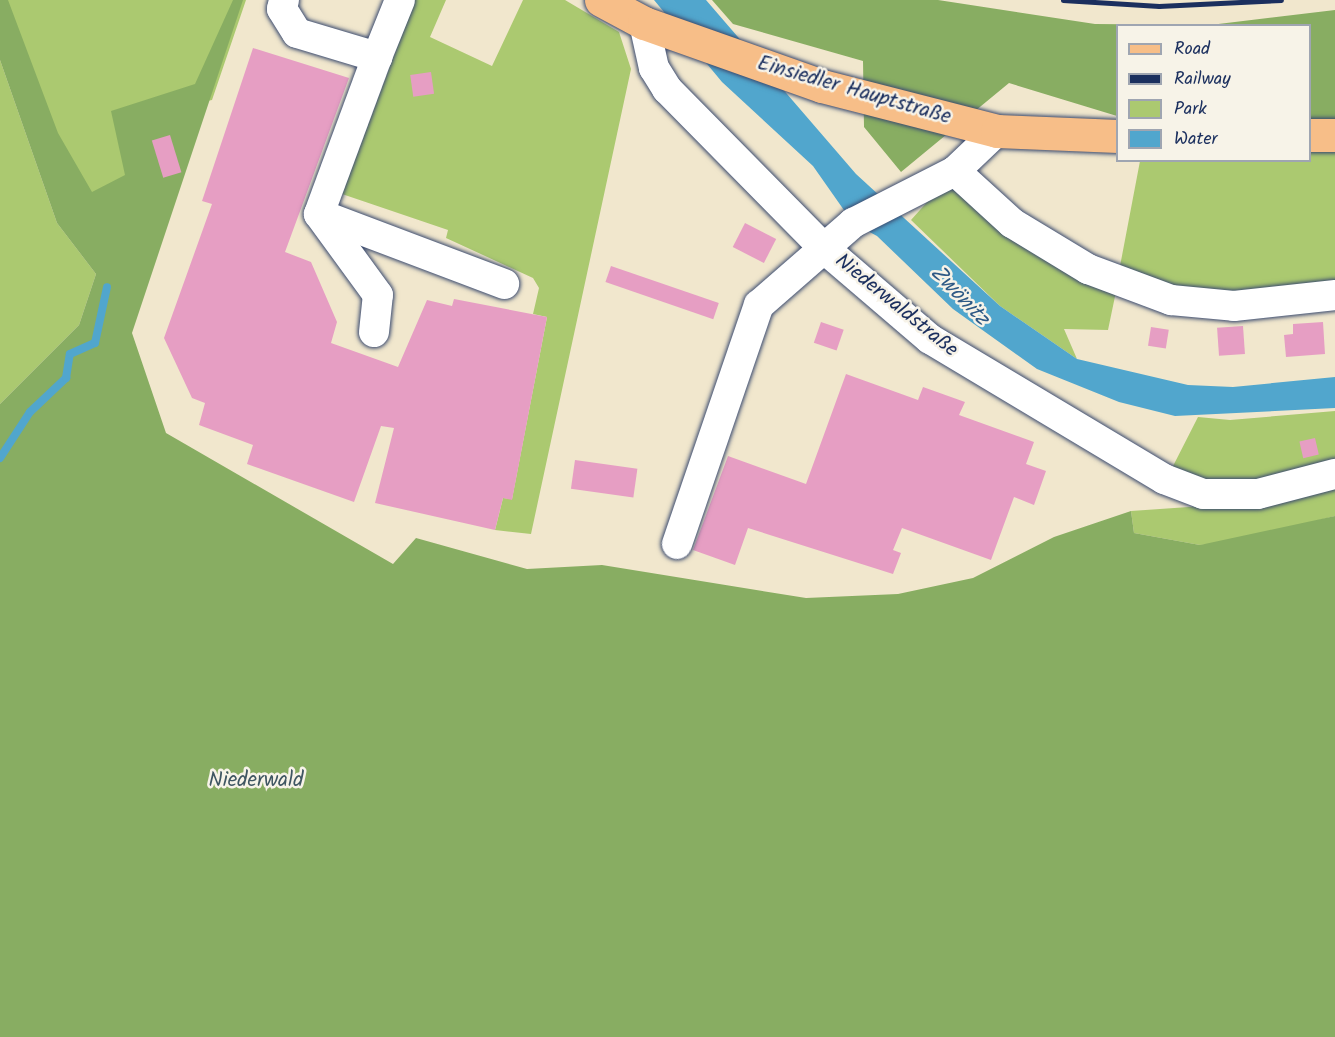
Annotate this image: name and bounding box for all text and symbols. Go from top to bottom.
legend [1116,24,1311,162]
text: Road [1174,35,1210,64]
street label: Einsiedler Hauptstraße [754,51,954,131]
text: Railway [1174,65,1231,94]
text: Park [1174,95,1207,124]
text: Water [1174,125,1218,154]
street label: Niederwaldstraße [829,249,963,363]
water label: Zwönitz [924,260,994,332]
park label: Niederwald [208,768,304,794]

